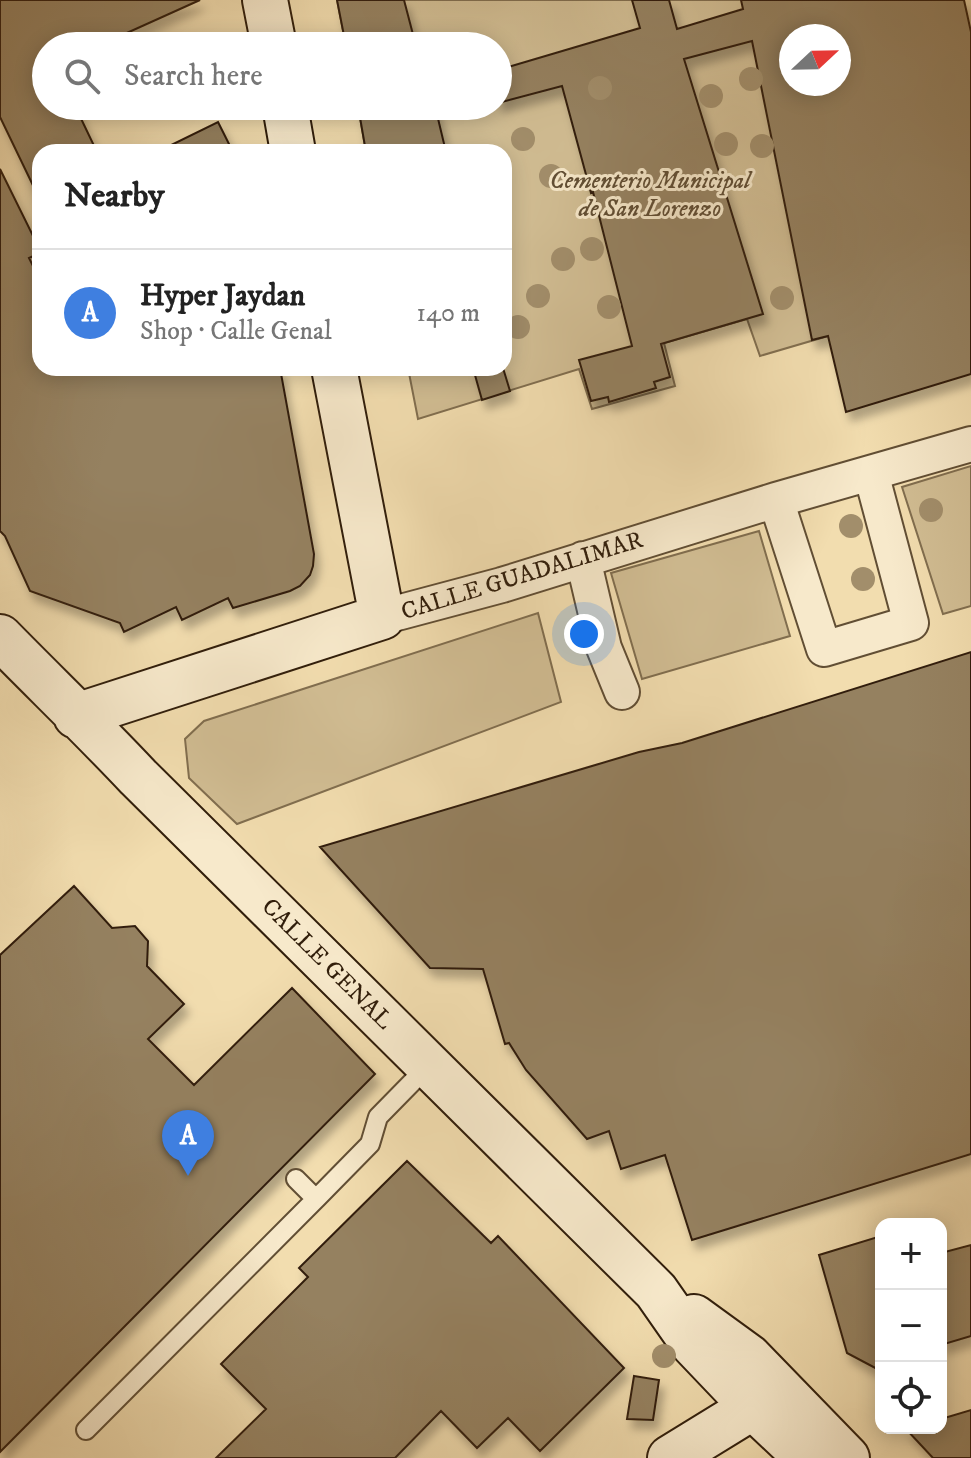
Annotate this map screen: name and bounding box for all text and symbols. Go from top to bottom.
north arrow [779,24,851,96]
search box [32,32,512,120]
icon: search [60,54,104,98]
text: Search here [124,58,263,95]
park label: Cementerio Municipal de San Lorenzo [550,166,753,224]
text: Nearby [64,175,165,217]
text: Hyper Jaydan [140,278,305,315]
text: A [82,297,98,330]
text: 140 m [416,297,480,330]
text: Shop · Calle Genal [140,315,332,348]
street label: CALLE GUADALIMAR [397,525,647,627]
your location [564,614,604,654]
street label: CALLE GENAL [255,892,399,1036]
pin: A [162,1110,214,1176]
map controls [875,1218,947,1434]
button: + [875,1218,947,1290]
button: − [875,1290,947,1362]
button: locate [875,1362,947,1434]

